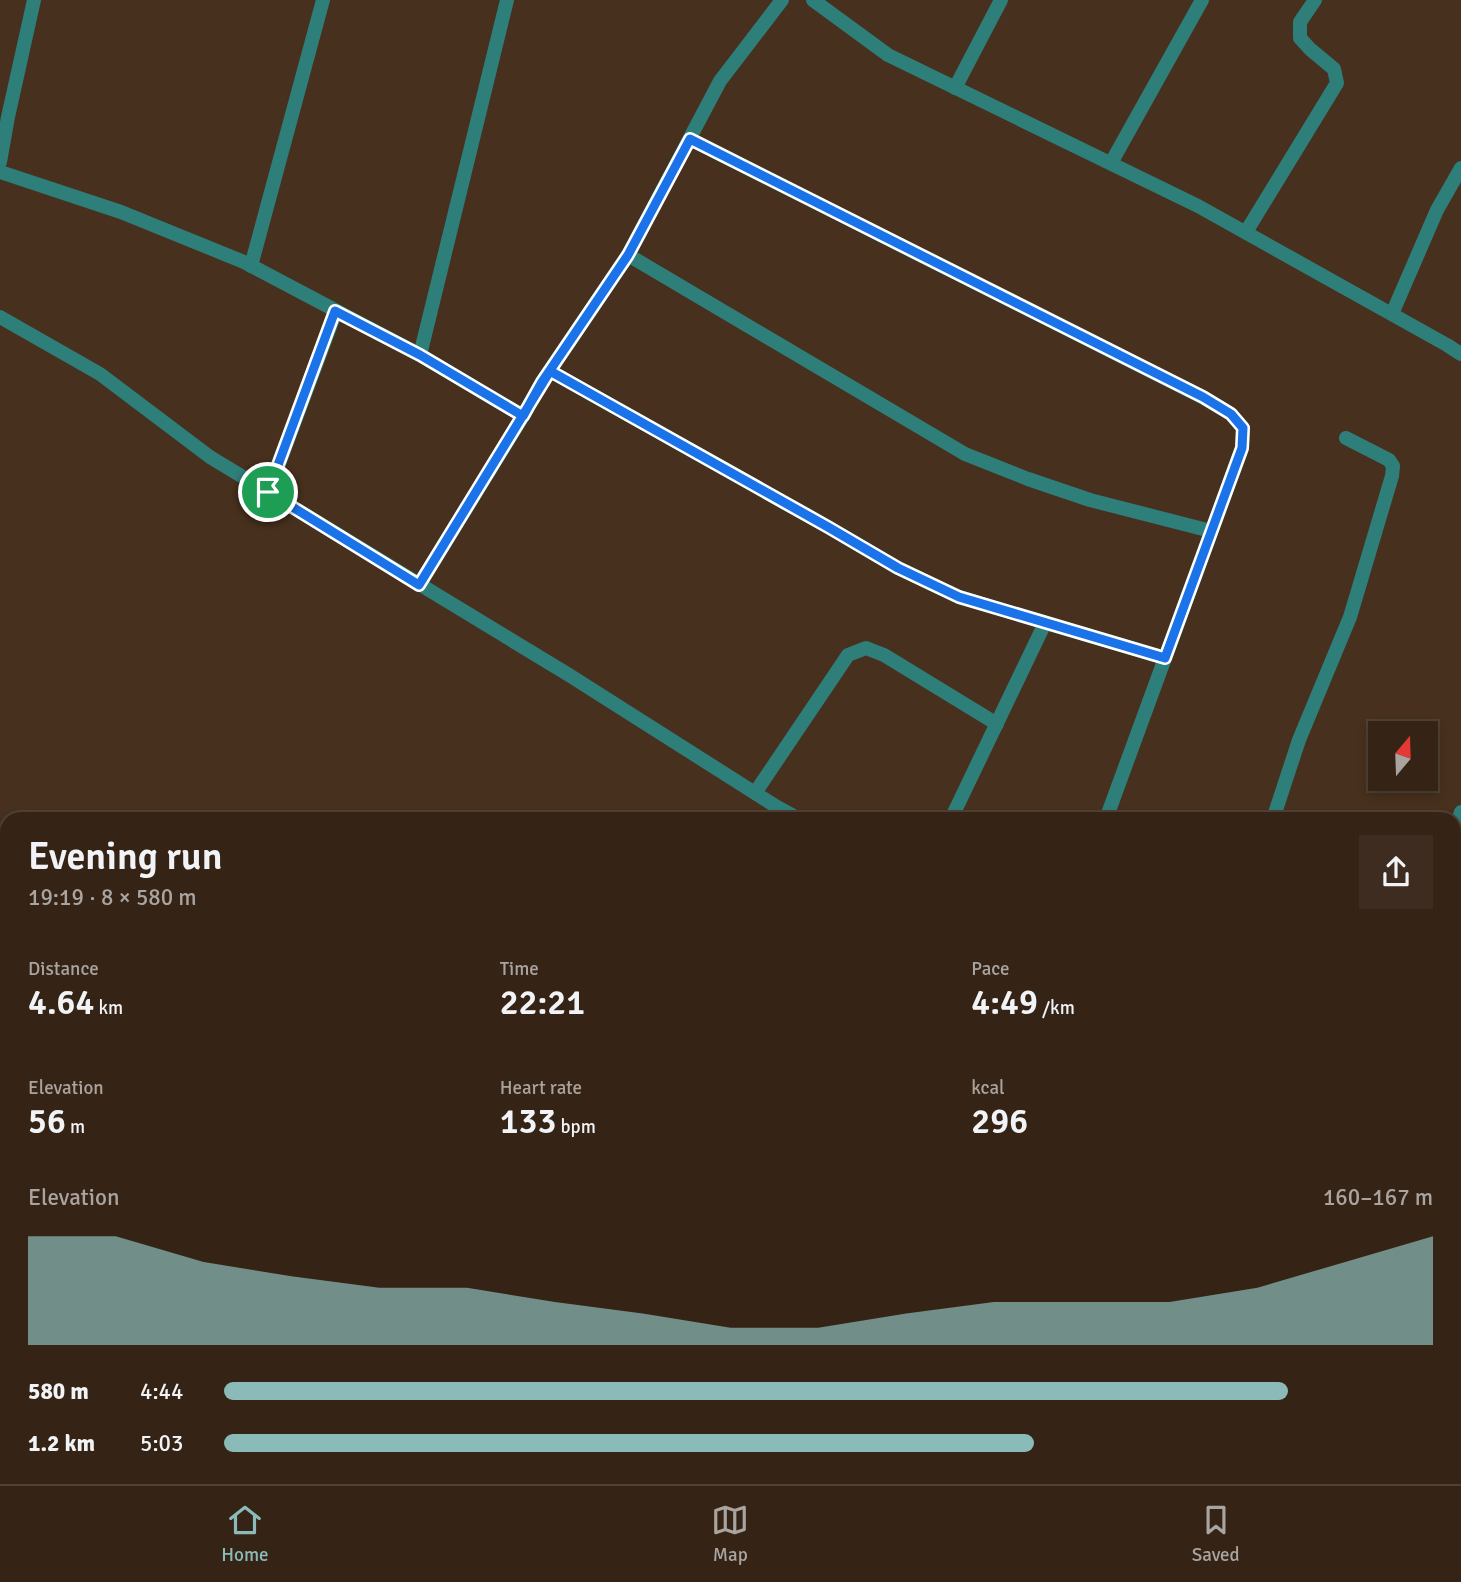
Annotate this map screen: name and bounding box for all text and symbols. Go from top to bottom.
pin [238,462,298,522]
icon: arrive [249,473,287,511]
north arrow [1368,721,1438,791]
map controls [1368,721,1438,791]
text: Evening run [28,833,222,880]
button: share [1359,835,1433,909]
text: 19:19 · 8 × 580 m [28,883,197,912]
text: Distance [28,957,99,981]
text: Time [500,957,539,981]
text: Pace [971,957,1010,981]
text: 4.64 [28,981,94,1024]
text: 22:21 [500,981,585,1024]
text: 4:49 [971,981,1038,1024]
text: km [94,996,123,1020]
text: /km [1038,996,1075,1020]
text: Elevation [28,1076,104,1100]
text: Heart rate [500,1076,582,1100]
text: kcal [971,1076,1005,1100]
text: 56 [28,1100,66,1143]
text: 133 [500,1100,556,1143]
text: 296 [971,1100,1028,1143]
text: m [66,1115,85,1139]
text: bpm [556,1115,596,1139]
text: Elevation [28,1183,120,1212]
text: 160–167 m [1323,1183,1433,1212]
text: 580 m [28,1377,89,1406]
text: 4:44 [140,1377,183,1406]
text: 1.2 km [28,1429,95,1458]
text: 5:03 [140,1429,183,1458]
tab: Home [221,1501,269,1567]
tab: Map [711,1501,749,1567]
tab: Saved [1192,1501,1240,1567]

